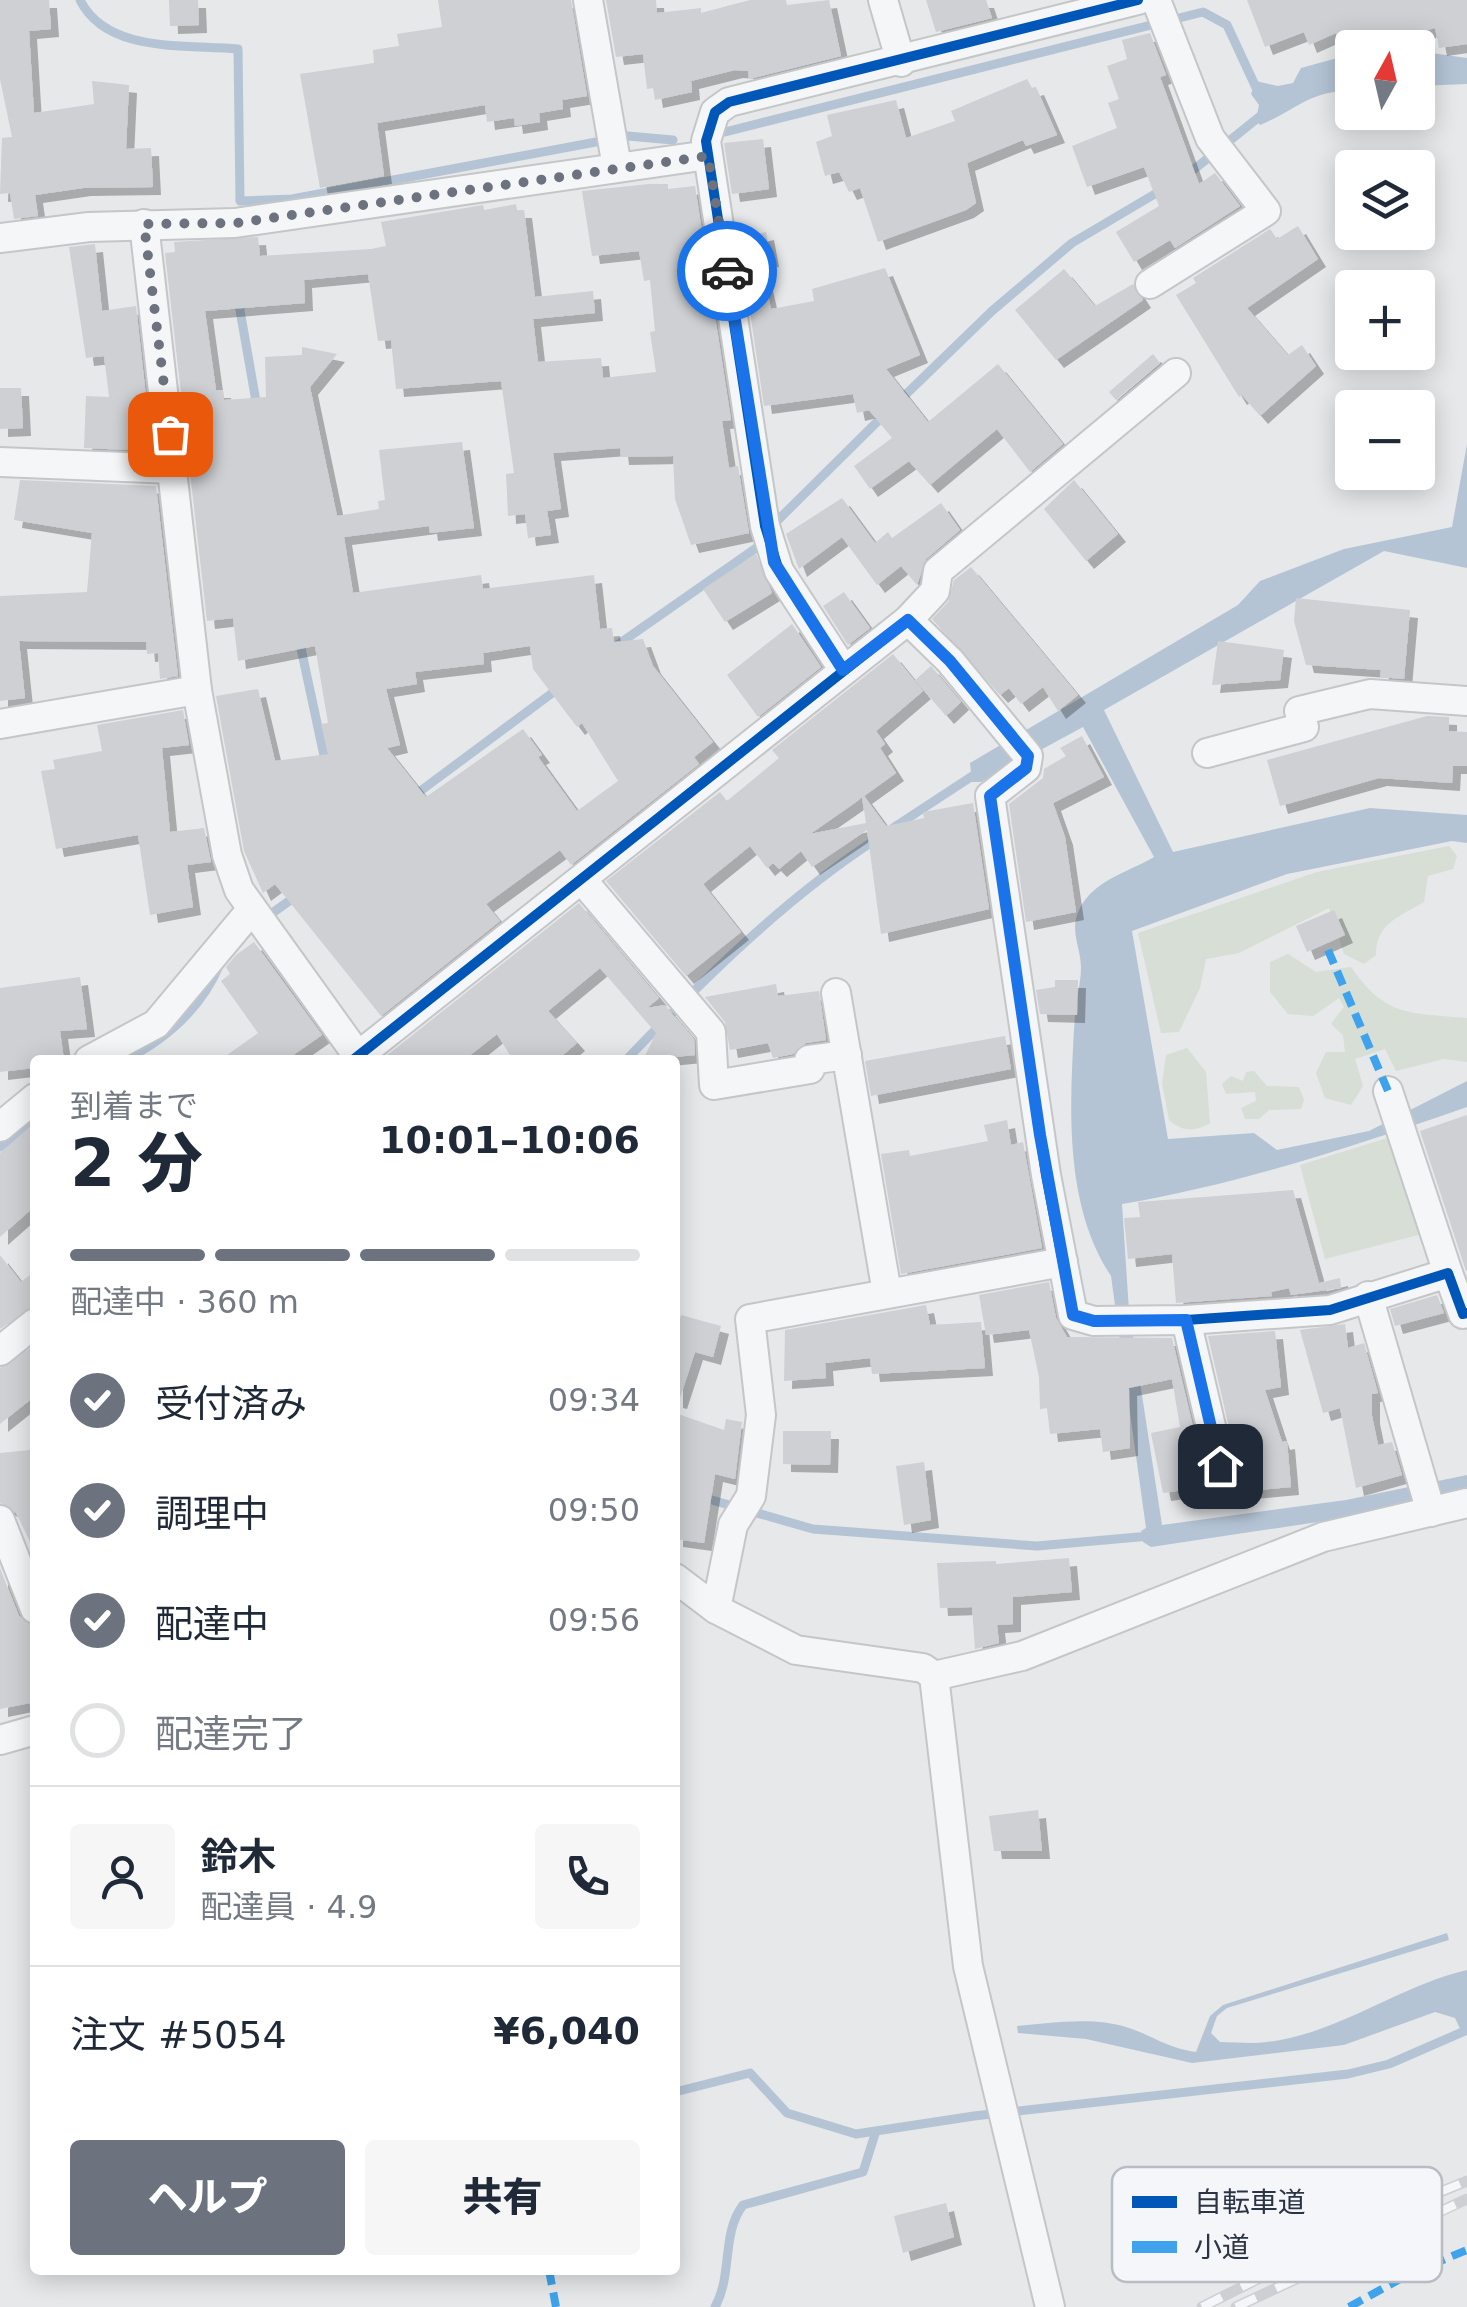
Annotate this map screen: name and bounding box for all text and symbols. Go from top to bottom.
north arrow [1335,30,1435,130]
map controls [1335,30,1435,490]
button: layers [1335,150,1435,250]
courier [677,221,777,321]
icon: car [700,244,755,299]
button: + [1335,270,1435,370]
button: − [1335,390,1435,490]
pin [128,392,213,477]
icon: bag [143,407,198,462]
text: 到着まで [70,1087,198,1125]
text: 10:01–10:06 [379,1118,640,1162]
text: 2 分 [70,1126,203,1201]
text: 配達中 · 360 m [70,1283,299,1321]
icon: check [70,1373,125,1428]
text: 09:34 [548,1381,640,1419]
text: 受付済み [155,1382,307,1426]
pin [1178,1424,1263,1509]
icon: home [1193,1439,1248,1494]
icon: check [70,1483,125,1538]
text: 09:50 [548,1491,640,1529]
text: 調理中 [155,1492,269,1536]
icon: check [70,1593,125,1648]
text: 09:56 [548,1601,640,1639]
text: 配達中 [155,1602,269,1646]
text: 配達完了 [155,1712,307,1756]
button: person [70,1824,175,1929]
button: phone [535,1824,640,1929]
text: 鈴木 [200,1835,276,1879]
text: 配達員 · 4.9 [200,1888,377,1926]
text: ¥6,040 [493,2009,640,2053]
text: 注文 #5054 [70,2013,287,2057]
button: ヘルプ [70,2140,345,2255]
button: 共有 [365,2140,640,2255]
legend [1112,2167,1442,2282]
text: 自転車道 [1194,2186,1306,2219]
text: 小道 [1194,2231,1250,2264]

